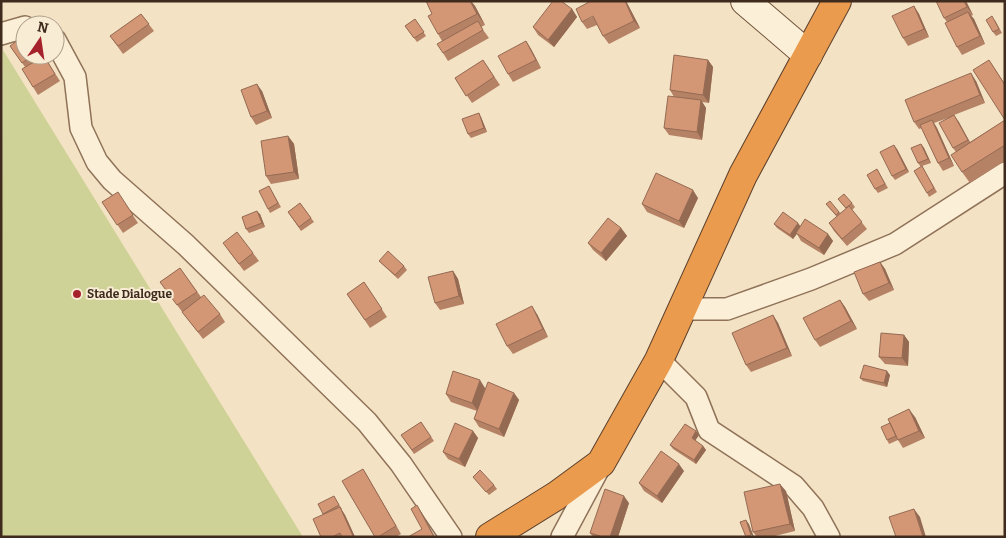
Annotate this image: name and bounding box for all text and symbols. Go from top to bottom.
north arrow [15,15,65,65]
text: N [36,18,50,37]
place label: Stade Dialogue [87,287,172,301]
marker: Stade Dialogue [71,288,83,300]

